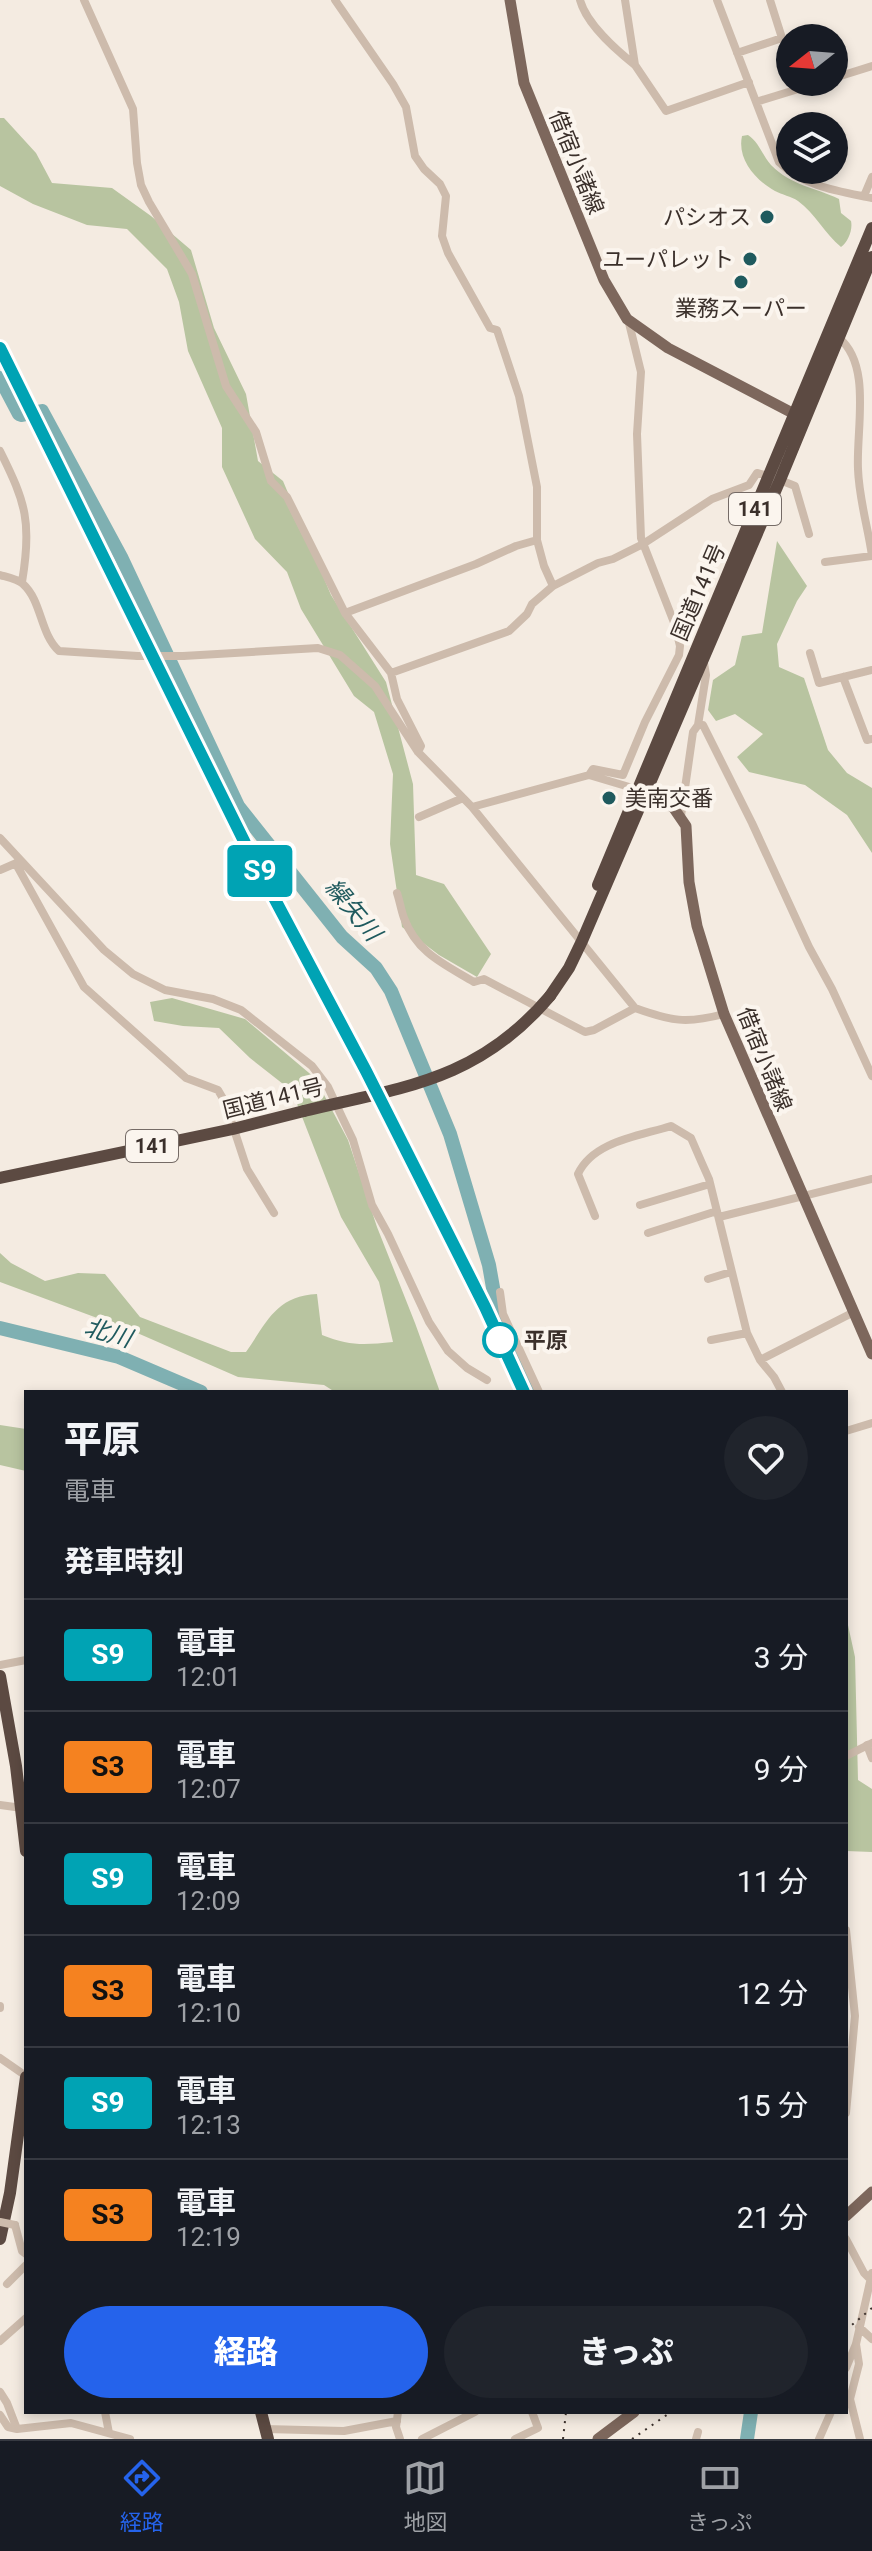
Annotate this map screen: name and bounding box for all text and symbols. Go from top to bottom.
north arrow [776,24,848,96]
map controls [776,24,848,184]
street label: 借宿小諸線 [544,107,609,218]
button: layers [776,112,848,184]
place label: パシオス [663,205,751,230]
marker: パシオス [758,208,776,226]
place label: ユーパレット [602,247,734,272]
marker: ユーパレット [741,250,759,268]
marker: 業務スーパー [732,273,750,291]
place label: 業務スーパー [675,296,807,321]
road number: 141 [729,493,781,525]
street label: 国道141号 [667,540,730,645]
place label: 美南交番 [625,786,713,811]
marker: 美南交番 [600,789,618,807]
line badge: S9 [224,845,296,897]
text: S9 [243,854,277,887]
water label: 繰矢川 [319,873,389,949]
street label: 借宿小諸線 [732,1004,797,1115]
street label: 国道141号 [220,1074,326,1123]
road number: 141 [126,1130,178,1162]
water label: 北川 [81,1313,138,1354]
marker: 平原 [483,1323,517,1357]
place label: 平原 [524,1328,568,1353]
button: heart [724,1416,808,1500]
text: 平原 [64,1418,140,1462]
text: 電車 [64,1476,116,1506]
text: 発車時刻 [64,1544,184,1579]
text: 電車 [176,1625,236,1660]
text: S9 [91,1638,125,1671]
text: 3 分 [754,1640,808,1675]
text: 12:01 [176,1662,241,1692]
text: 電車 [176,1737,236,1772]
text: S3 [91,1750,125,1783]
text: 9 分 [754,1752,808,1787]
text: 12:07 [176,1774,241,1804]
text: 電車 [176,1849,236,1884]
text: S9 [91,1862,125,1895]
text: 11 分 [737,1864,808,1899]
text: 12:09 [176,1886,241,1916]
text: 電車 [176,1961,236,1996]
text: S3 [91,1974,125,2007]
text: 12 分 [737,1976,808,2011]
text: 12:10 [176,1998,241,2028]
text: 電車 [176,2073,236,2108]
text: S9 [91,2086,125,2119]
text: 15 分 [737,2088,808,2123]
text: 12:13 [176,2110,241,2140]
text: 電車 [176,2185,236,2220]
text: S3 [91,2198,125,2231]
text: 21 分 [737,2200,808,2235]
text: 12:19 [176,2222,241,2252]
button: 経路 [64,2306,428,2398]
button: きっぷ [444,2306,808,2398]
tab: 経路 [120,2456,164,2536]
tab: 地図 [403,2456,447,2536]
tab: きっぷ [687,2456,752,2536]

